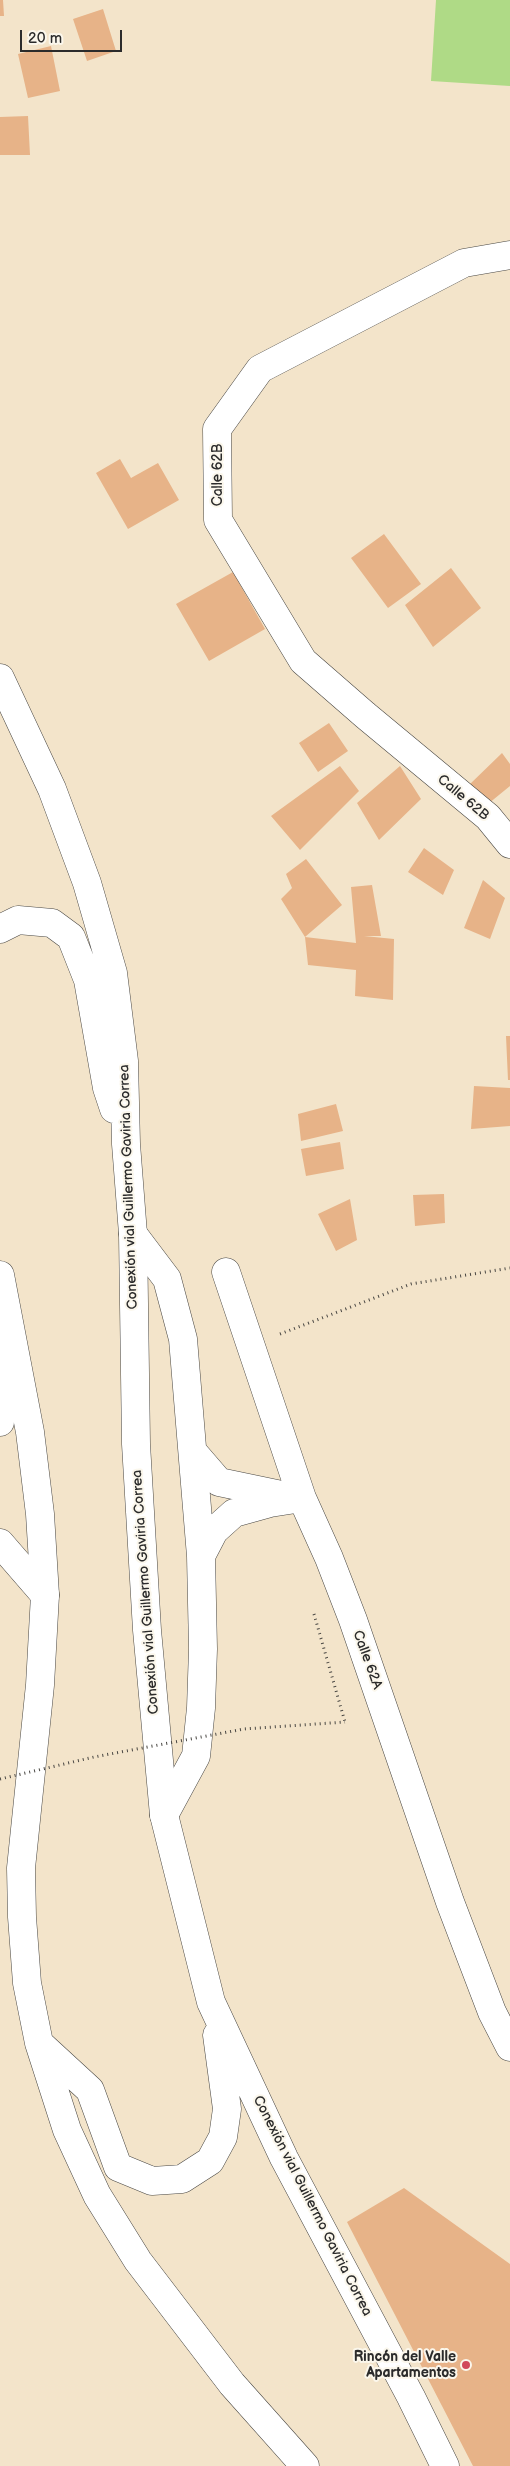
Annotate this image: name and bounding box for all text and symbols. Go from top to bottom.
scale bar [22,20,125,52]
text: 20 m [28,29,62,48]
street label: Calle 62B [210,444,226,506]
street label: Calle 62B [434,771,492,825]
street label: Conexión vial Guillermo Gaviria Correa [116,1064,142,1310]
street label: Conexión vial Guillermo Gaviria Correa [129,1469,163,1715]
street label: Calle 62A [349,1628,385,1692]
street label: Conexión vial Guillermo Gaviria Correa [249,2093,375,2319]
place label: Rincón del Valle Apartamentos [354,2349,456,2382]
marker: Rincón del Valle Apartamentos [460,2359,472,2371]

